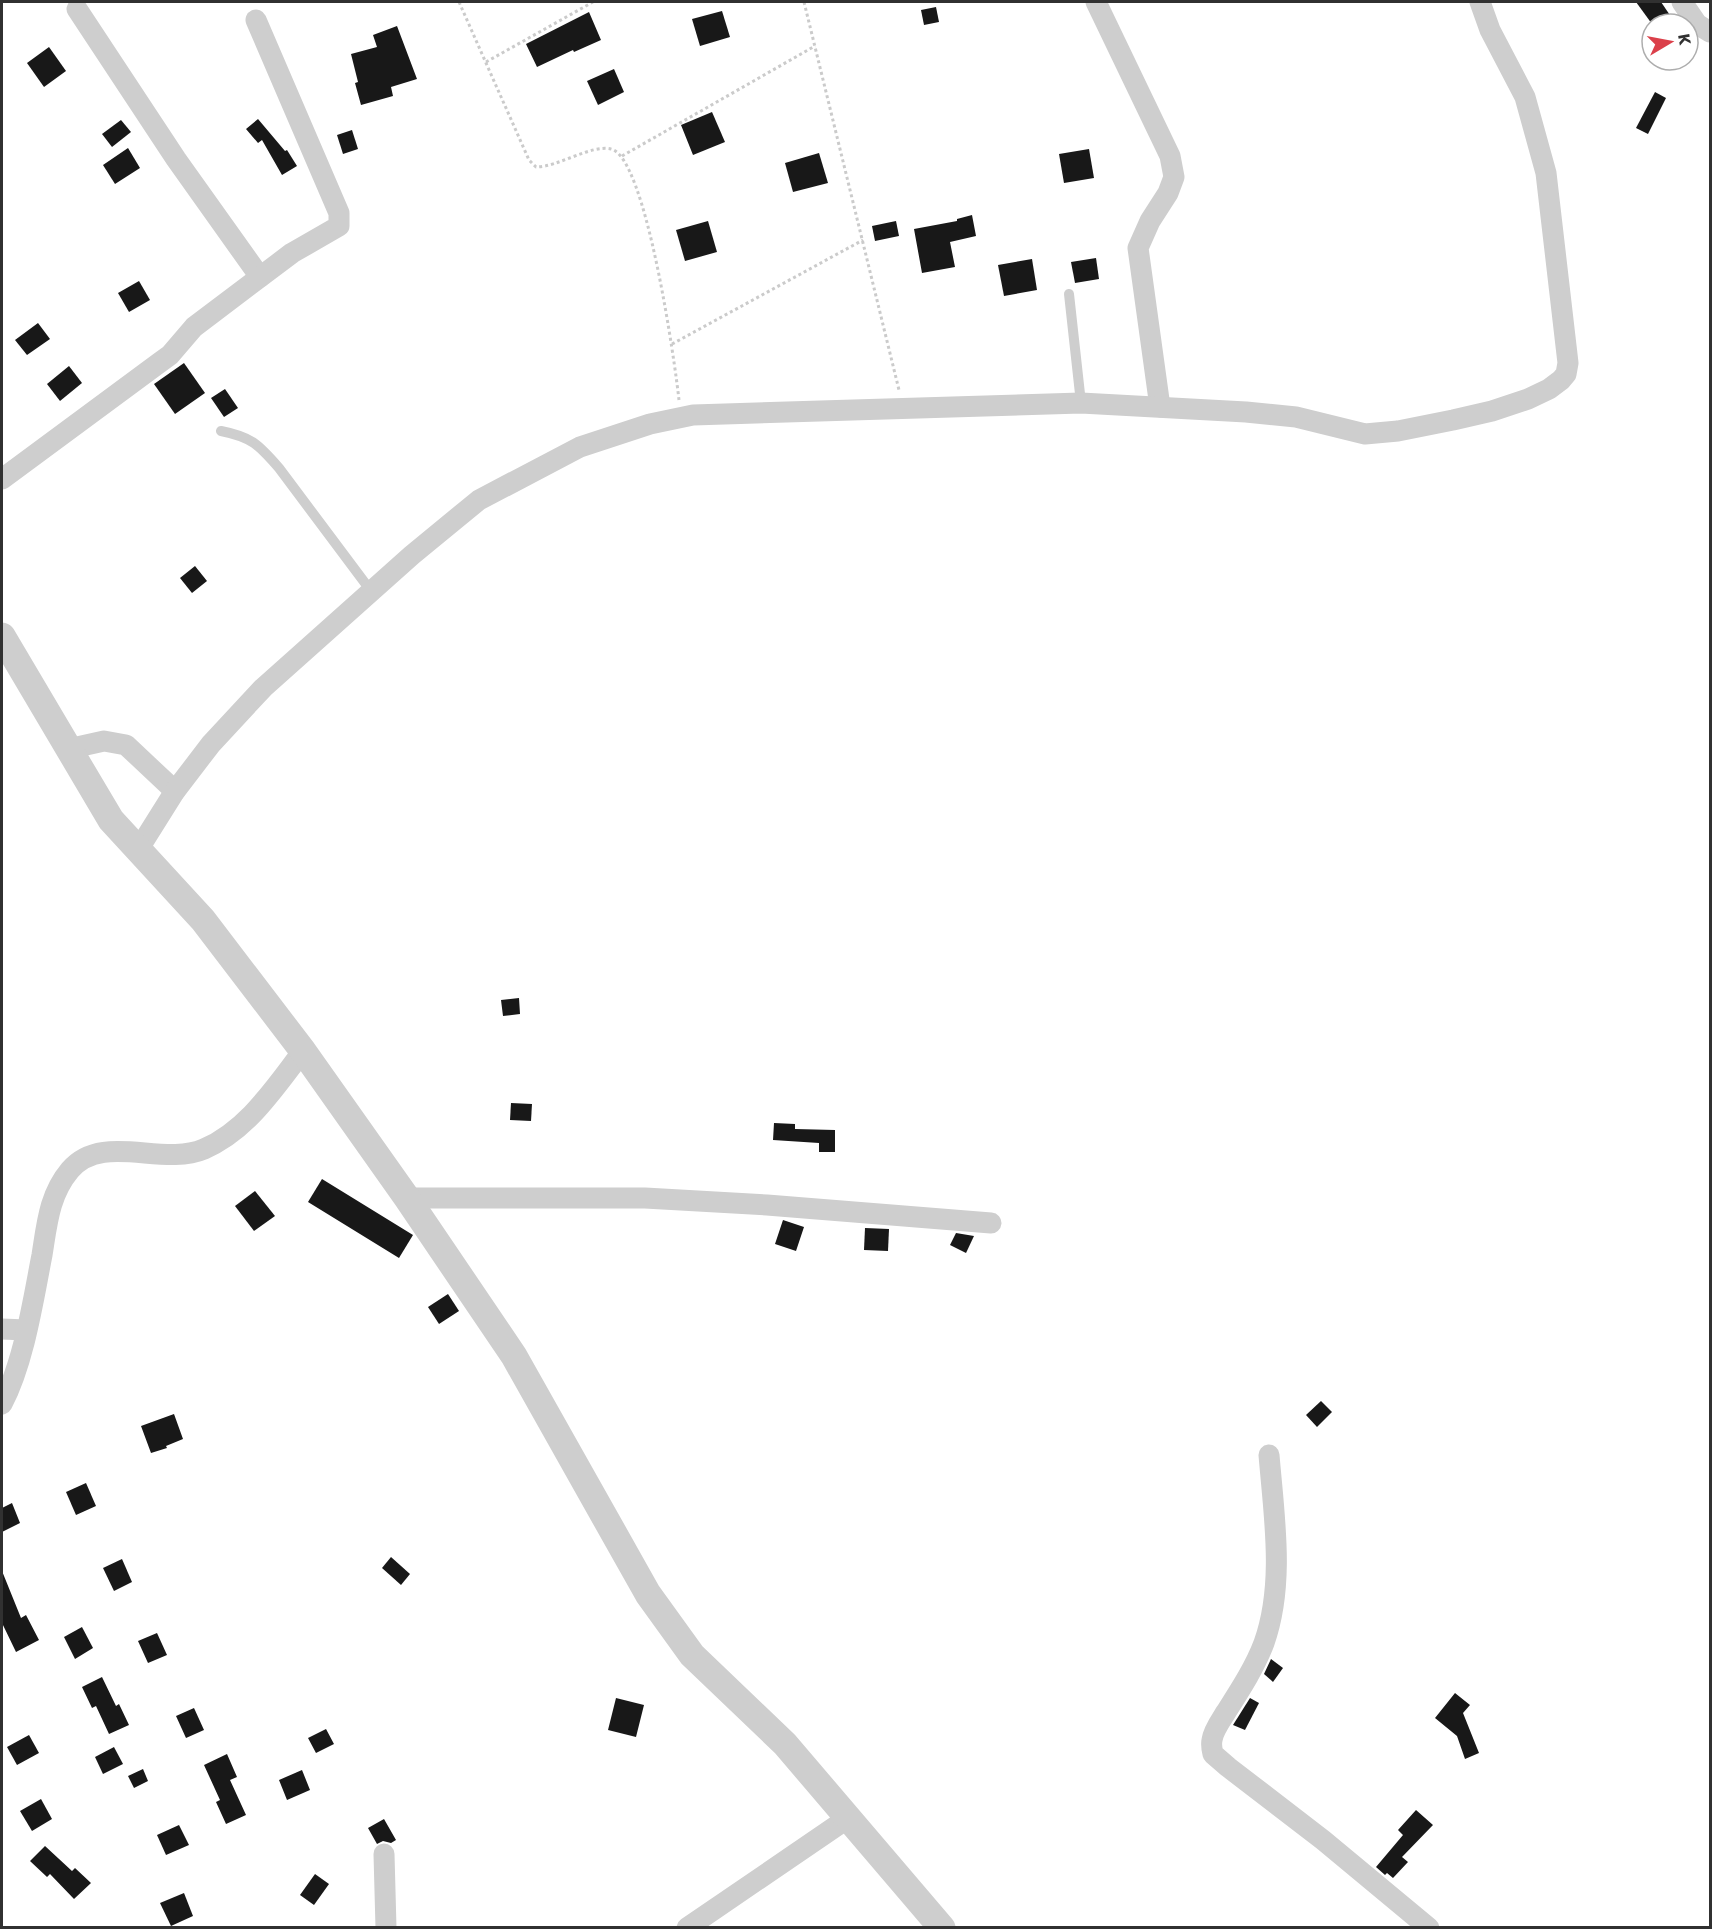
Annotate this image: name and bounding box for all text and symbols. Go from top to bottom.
north arrow [1640,12,1700,72]
text: K [1672,32,1697,47]

